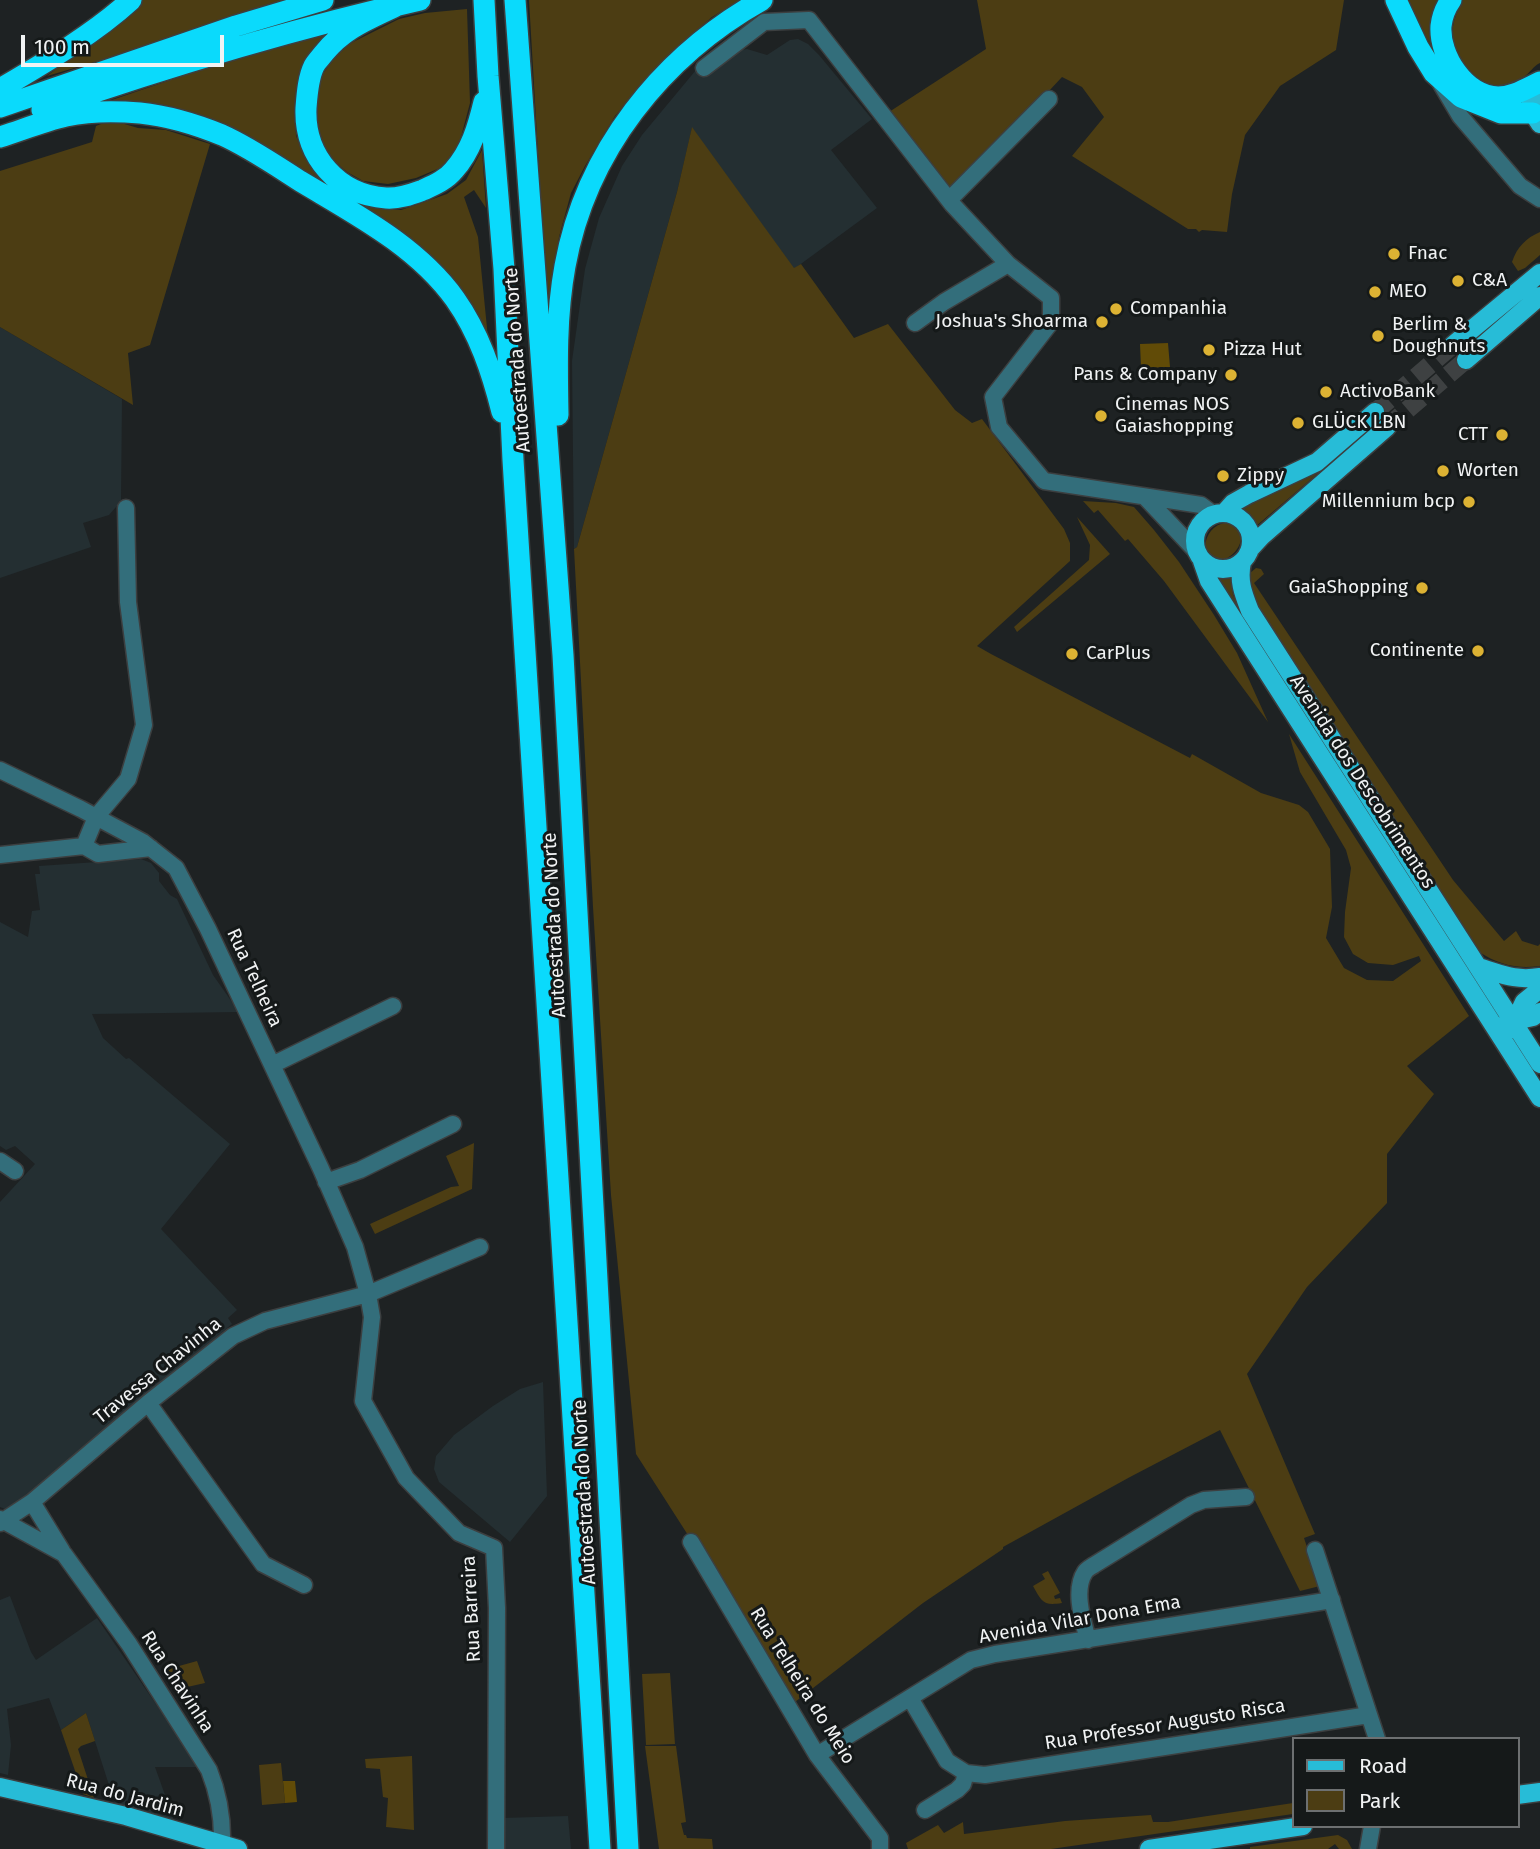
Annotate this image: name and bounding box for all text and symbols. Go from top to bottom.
scale bar [24,21,228,65]
text: 100 m [34,34,90,60]
place label: Fnac [1408,243,1447,265]
marker: Fnac [1386,246,1402,262]
street label: Autoestrada do Norte [500,267,536,453]
place label: C&A [1472,270,1507,292]
marker: C&A [1450,273,1466,289]
place label: MEO [1389,281,1427,303]
marker: MEO [1367,284,1383,300]
place label: Companhia [1130,298,1227,320]
marker: Companhia [1108,301,1124,317]
place label: Joshua's Shoarma [935,311,1088,333]
marker: Joshua's Shoarma [1094,314,1110,330]
place label: Berlim & Doughnuts [1392,314,1485,358]
marker: Berlim & Doughnuts [1370,328,1386,344]
place label: Pizza Hut [1223,339,1302,361]
marker: Pizza Hut [1201,342,1217,358]
place label: Pans & Company [1073,364,1217,386]
marker: Pans & Company [1223,367,1239,383]
place label: ActivoBank [1340,381,1435,403]
marker: ActivoBank [1318,384,1334,400]
place label: Cinemas NOS Gaiashopping [1115,394,1233,438]
marker: Cinemas NOS Gaiashopping [1093,408,1109,424]
place label: GLÜCK LBN [1312,412,1406,434]
marker: GLÜCK LBN [1290,415,1306,431]
place label: CTT [1458,424,1488,446]
marker: CTT [1494,427,1510,443]
place label: Worten [1457,460,1519,482]
marker: Worten [1435,463,1451,479]
place label: Zippy [1237,465,1284,487]
marker: Zippy [1215,468,1231,484]
place label: Millennium bcp [1322,491,1455,513]
marker: Millennium bcp [1461,494,1477,510]
place label: GaiaShopping [1288,577,1408,599]
marker: GaiaShopping [1414,580,1430,596]
place label: Continente [1370,640,1464,662]
place label: CarPlus [1086,643,1150,665]
marker: Continente [1470,643,1486,659]
marker: CarPlus [1064,646,1080,662]
street label: Avenida dos Descobrimentos [1284,671,1440,893]
street label: Autoestrada do Norte [539,832,571,1018]
street label: Rua Telheira [221,925,287,1031]
street label: Travessa Chavinha [90,1313,226,1429]
street label: Autoestrada do Norte [569,1399,601,1585]
street label: Rua Barreira [458,1555,486,1663]
street label: Avenida Vilar Dona Ema [977,1591,1183,1649]
street label: Rua Telheira do Meio [744,1603,860,1769]
street label: Rua Chavinha [136,1627,218,1737]
street label: Rua Professor Augusto Risca [1043,1695,1287,1755]
legend [1292,1737,1519,1828]
text: Road [1359,1753,1407,1779]
street label: Rua do Jardim [63,1769,187,1823]
text: Park [1359,1788,1400,1814]

